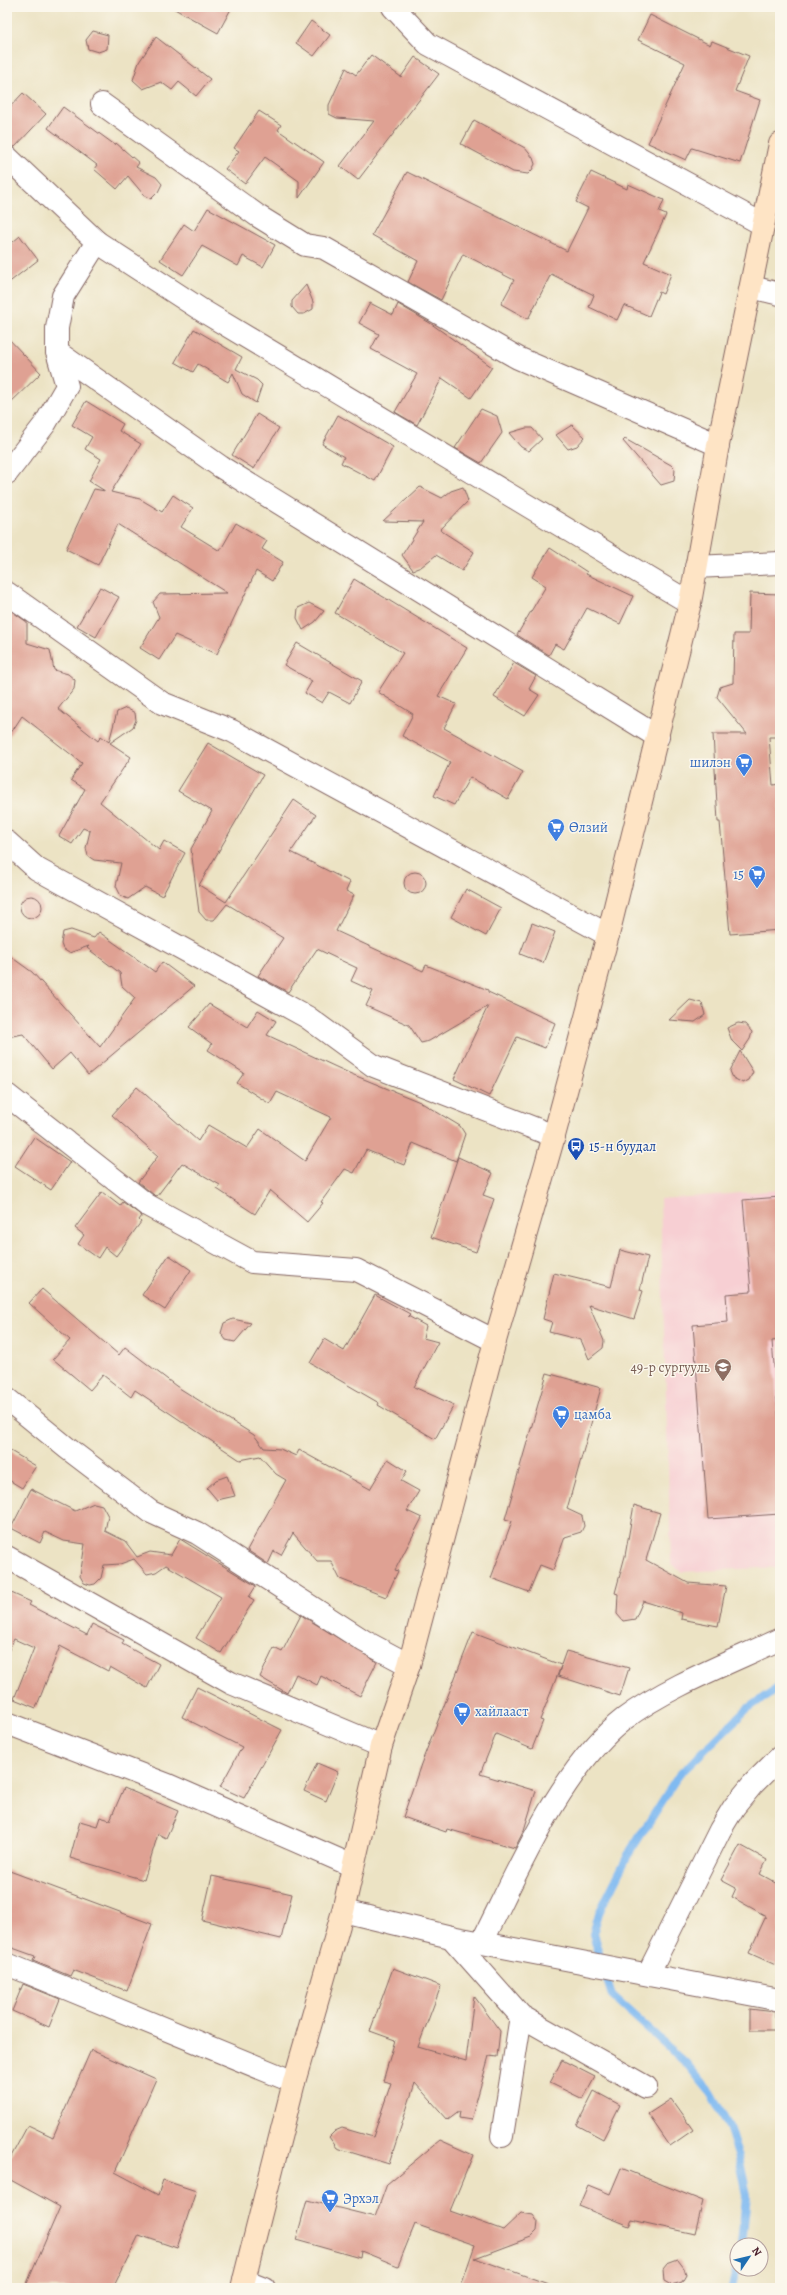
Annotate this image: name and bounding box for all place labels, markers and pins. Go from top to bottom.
supermarket icon: шилэн [734,752,754,777]
place label: шилэн [690,753,731,772]
supermarket icon: Өлзий [546,817,566,842]
place label: Өлзий [569,818,608,837]
supermarket icon: 15 [747,864,767,889]
place label: 15 [733,865,744,884]
bus stop icon: 15-н буудал [566,1136,586,1161]
place label: 15-н буудал [589,1137,656,1156]
school or university icon: 49-р сургууль [713,1357,733,1382]
place label: 49-р сургууль [630,1358,710,1377]
supermarket icon: цамба [551,1404,571,1429]
place label: цамба [574,1405,612,1424]
supermarket icon: хайлааст [452,1701,472,1726]
place label: хайлааст [475,1702,528,1721]
supermarket icon: Эрхэл [320,2188,340,2213]
place label: Эрхэл [343,2189,379,2208]

